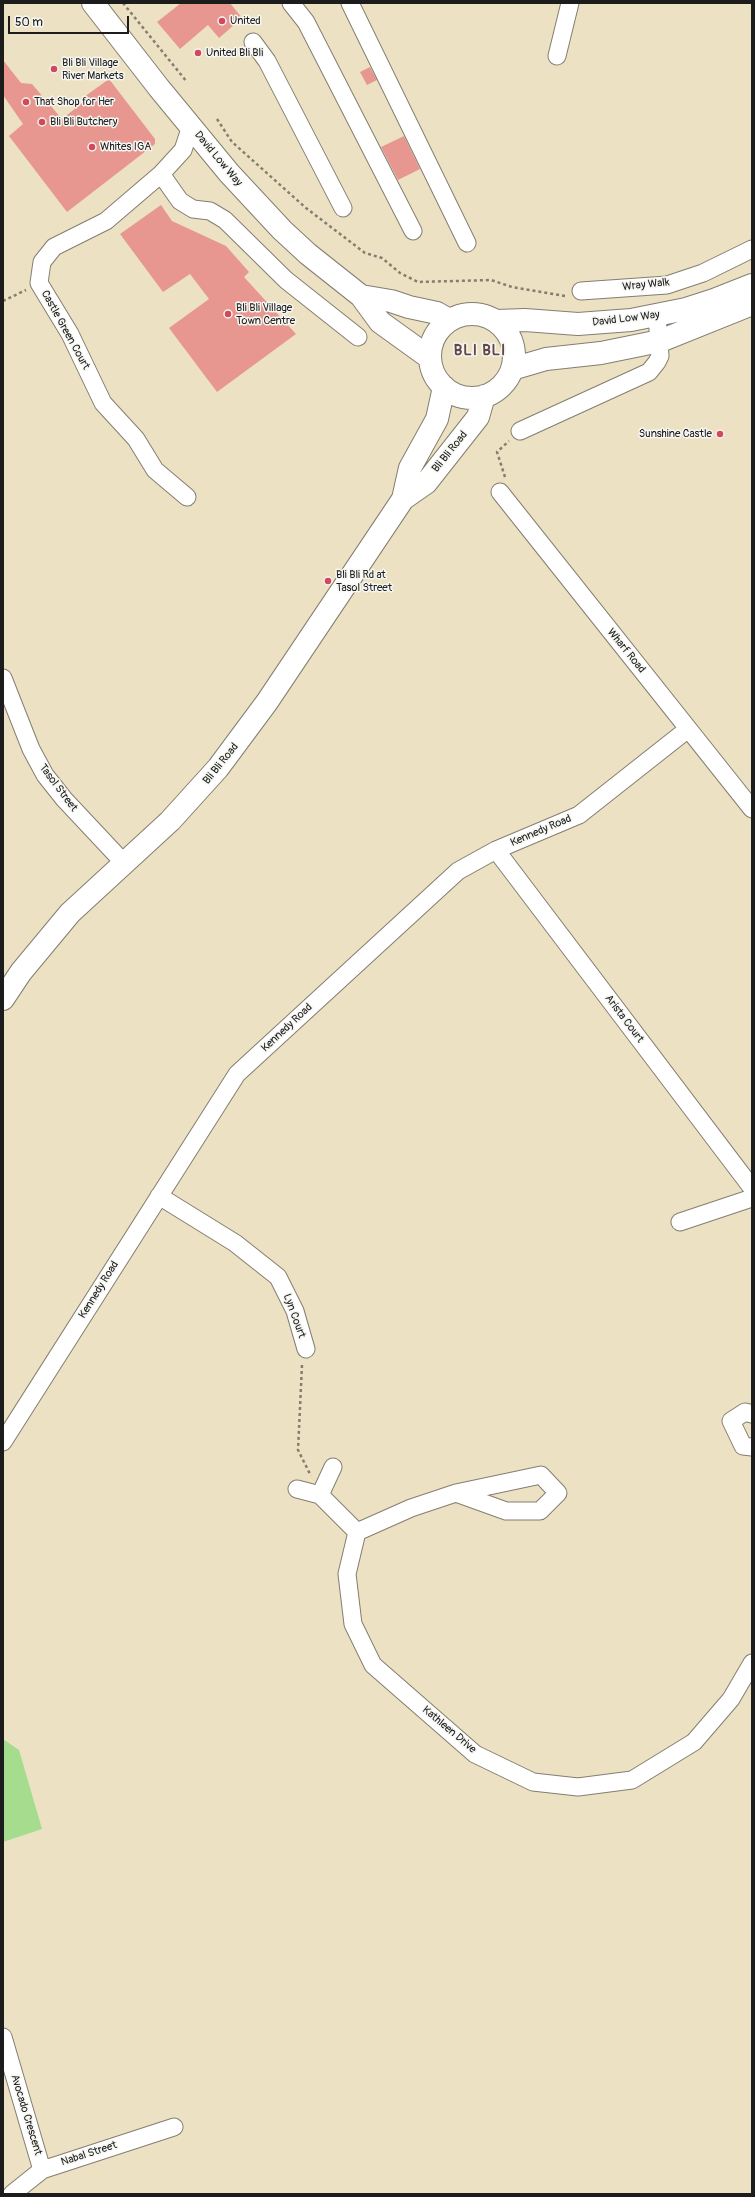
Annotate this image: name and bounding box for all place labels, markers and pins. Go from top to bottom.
place label: United [230,14,261,28]
marker: United [217,16,227,26]
place label: United Bli Bli [206,46,263,60]
marker: United Bli Bli [193,48,203,58]
place label: Bli Bli Village River Markets [62,56,124,82]
marker: Bli Bli Village River Markets [49,64,59,74]
place label: That Shop for Her [34,95,114,109]
marker: That Shop for Her [21,97,31,107]
place label: Bli Bli Butchery [50,115,117,129]
marker: Bli Bli Butchery [37,117,47,127]
place label: Whites IGA [100,140,151,154]
marker: Whites IGA [87,142,97,152]
place label: Bli Bli Village Town Centre [236,301,295,327]
marker: Bli Bli Village Town Centre [223,309,233,319]
place label: Sunshine Castle [639,427,712,441]
marker: Sunshine Castle [715,429,725,439]
place label: Bli Bli Rd at Tasol Street [336,568,392,594]
marker: Bli Bli Rd at Tasol Street [323,576,333,586]

